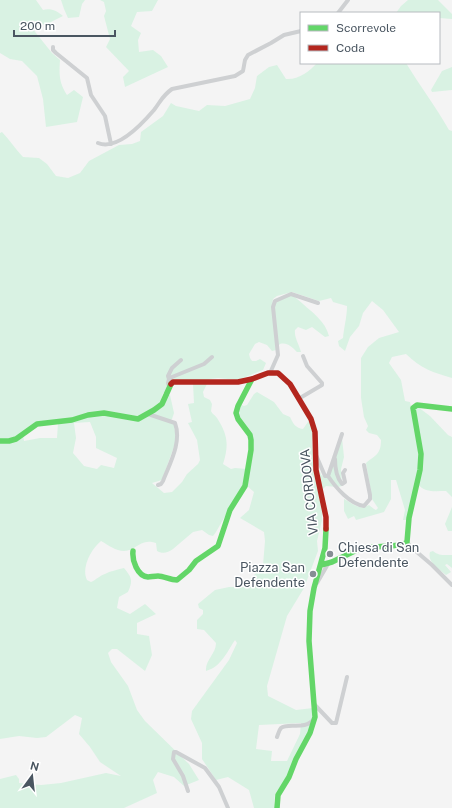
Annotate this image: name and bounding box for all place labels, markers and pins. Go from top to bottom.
place label: Chiesa di San Defendente [338,540,419,570]
marker: Chiesa di San Defendente [325,549,335,559]
place label: Piazza San Defendente [234,560,305,590]
marker: Piazza San Defendente [308,569,318,579]

